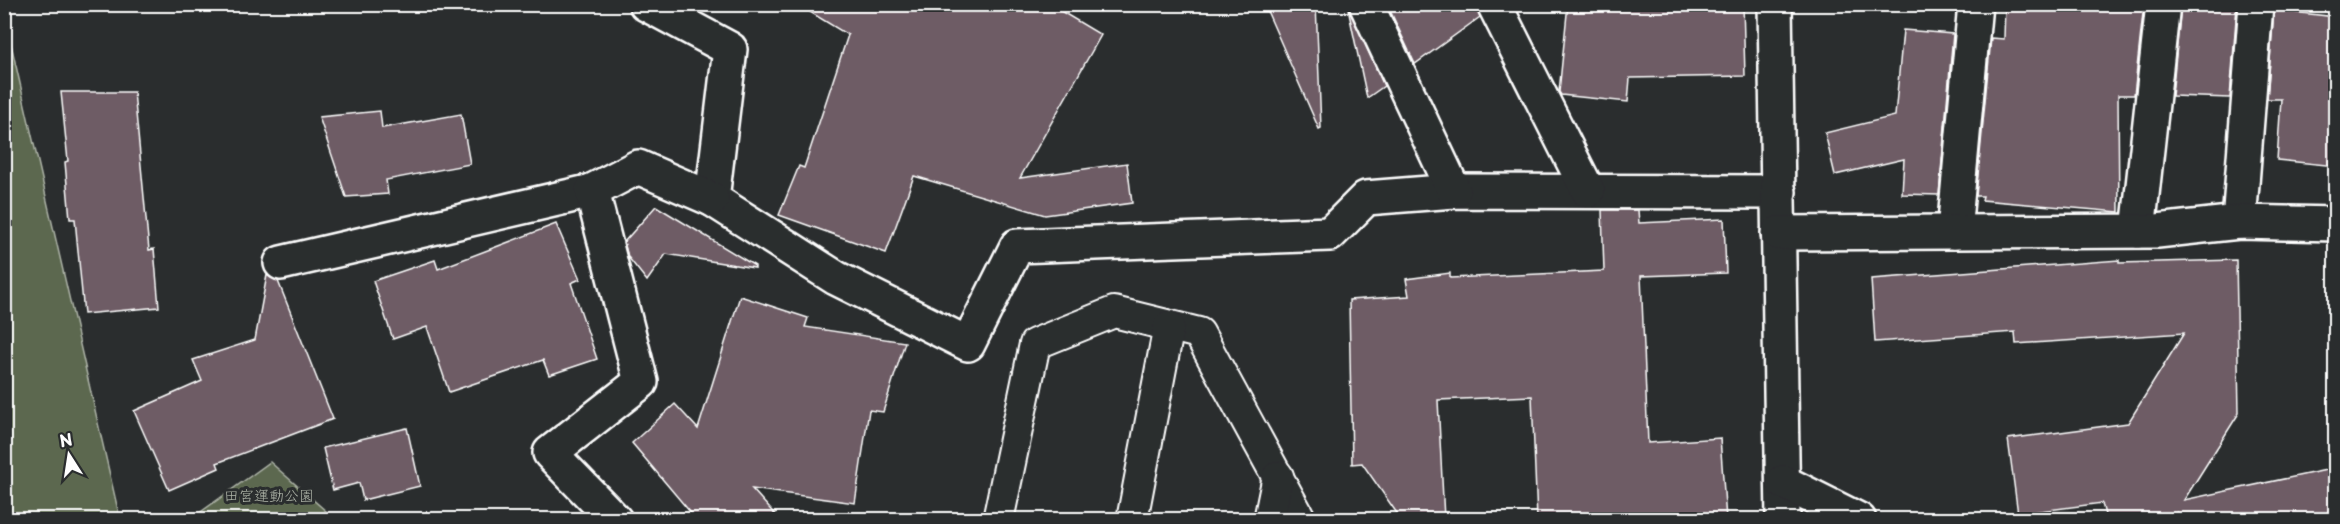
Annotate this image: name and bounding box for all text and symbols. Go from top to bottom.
north arrow [39,425,99,485]
text: N [57,426,74,452]
park label: 田宮運動公園 [224,483,314,506]

